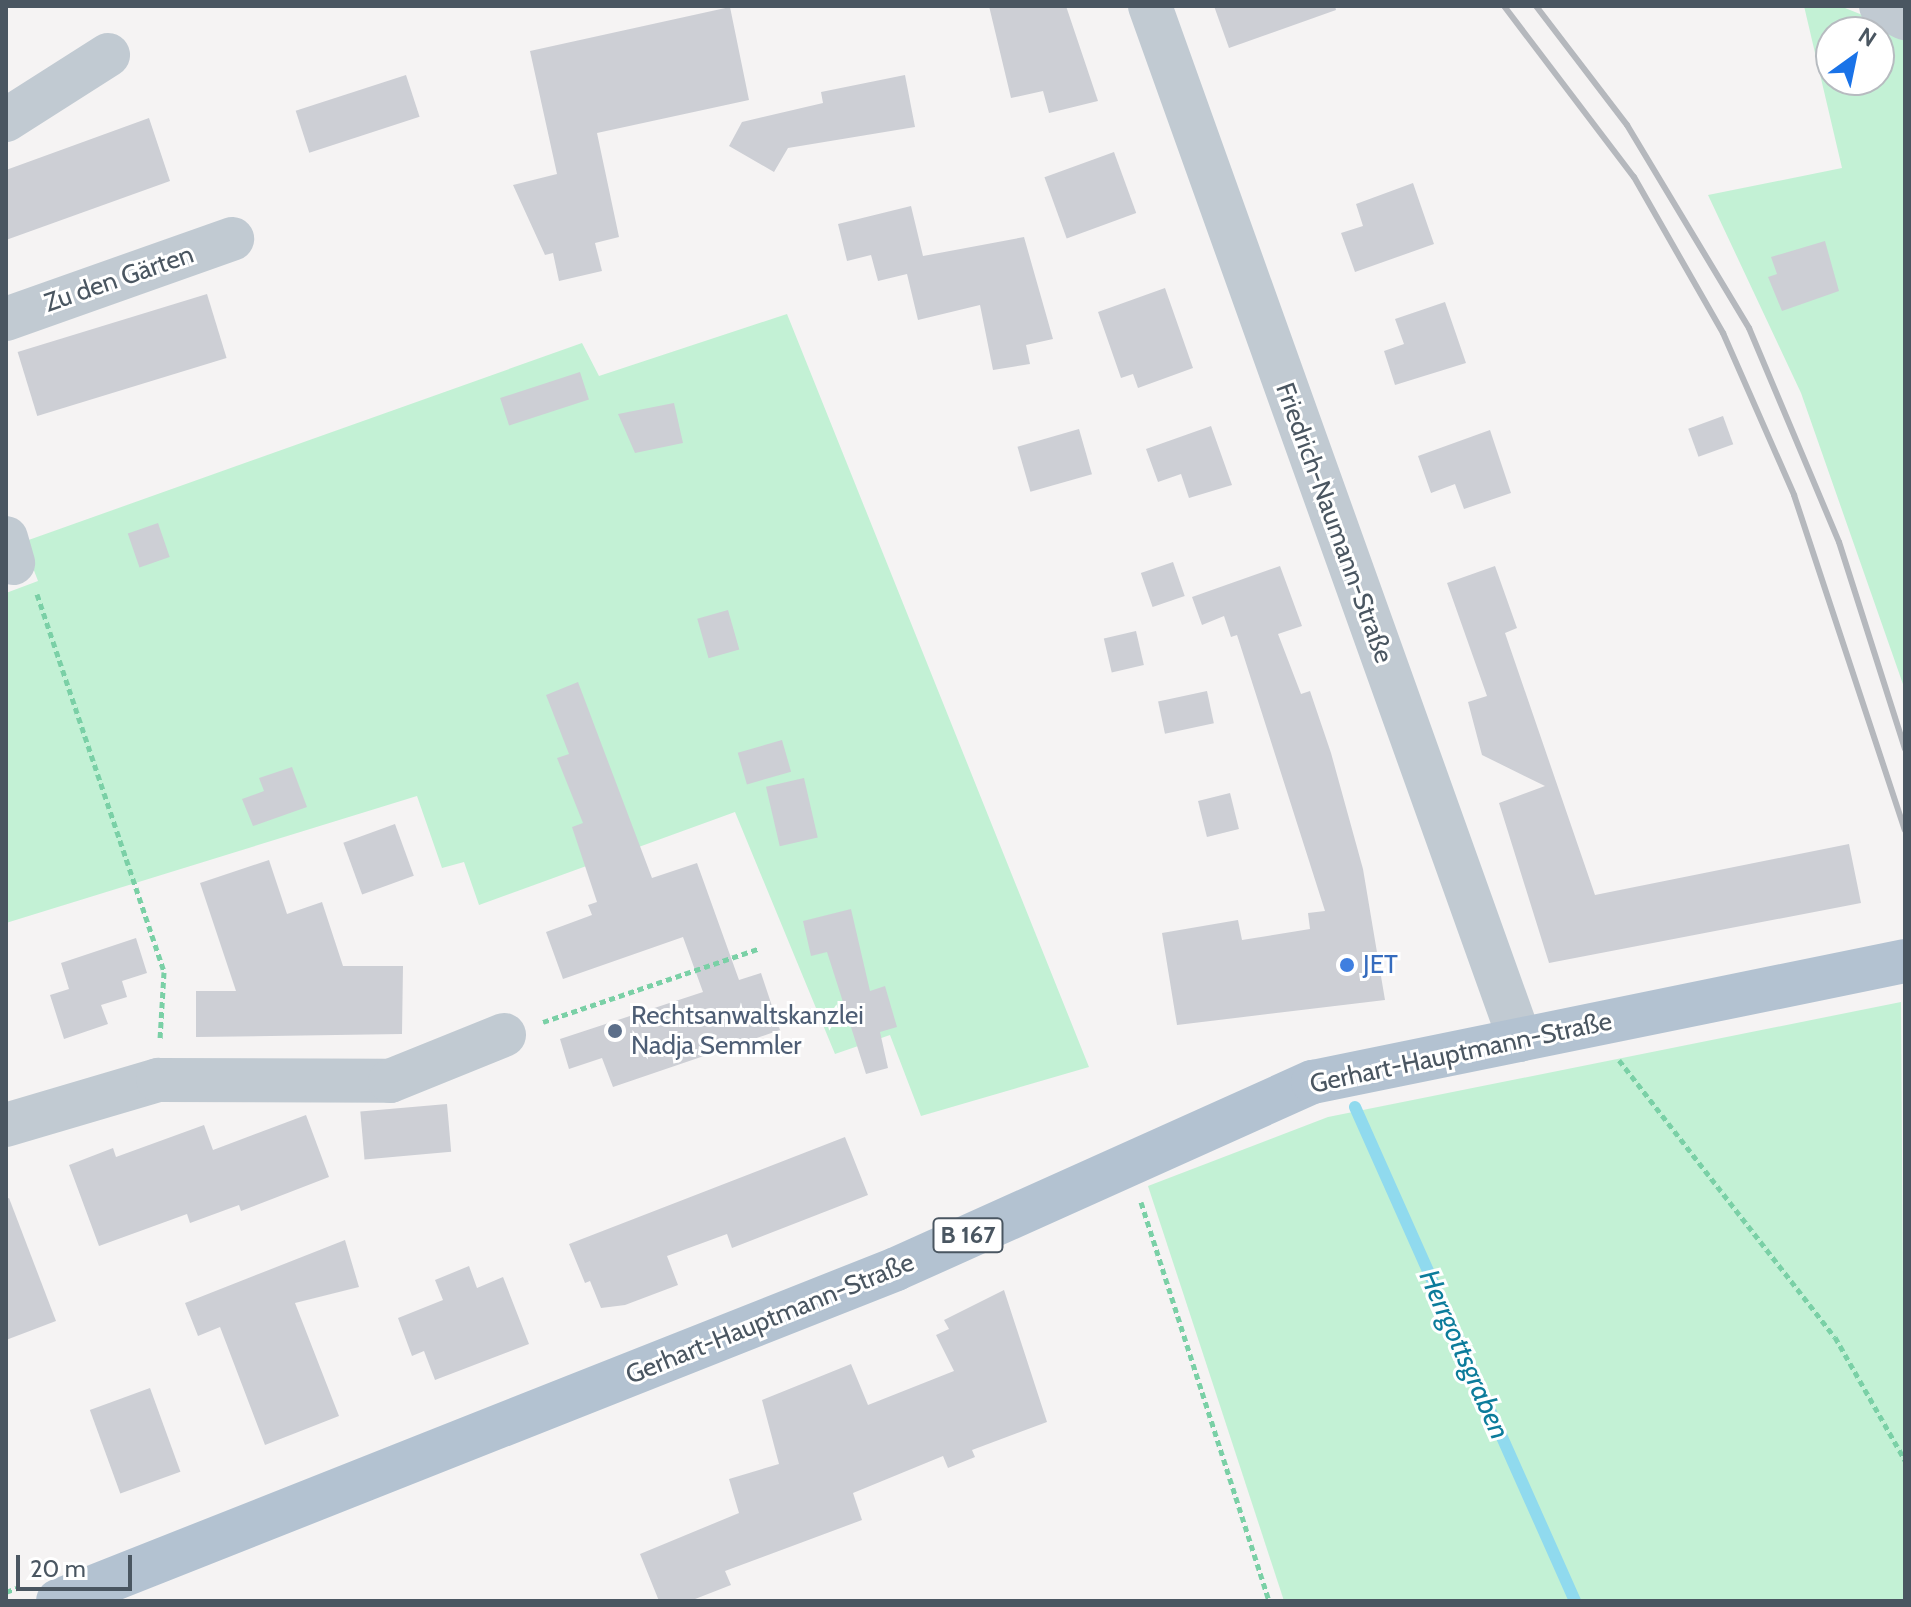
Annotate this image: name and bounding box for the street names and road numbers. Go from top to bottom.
street label: Zu den Gärten [40,239,198,319]
street label: Friedrich-Naumann-Straße [1269,379,1399,667]
street label: Gerhart-Hauptmann-Straße [1307,1006,1615,1100]
road number: B 167 [932,1215,1004,1255]
street label: Gerhart-Hauptmann-Straße [621,1247,919,1391]

